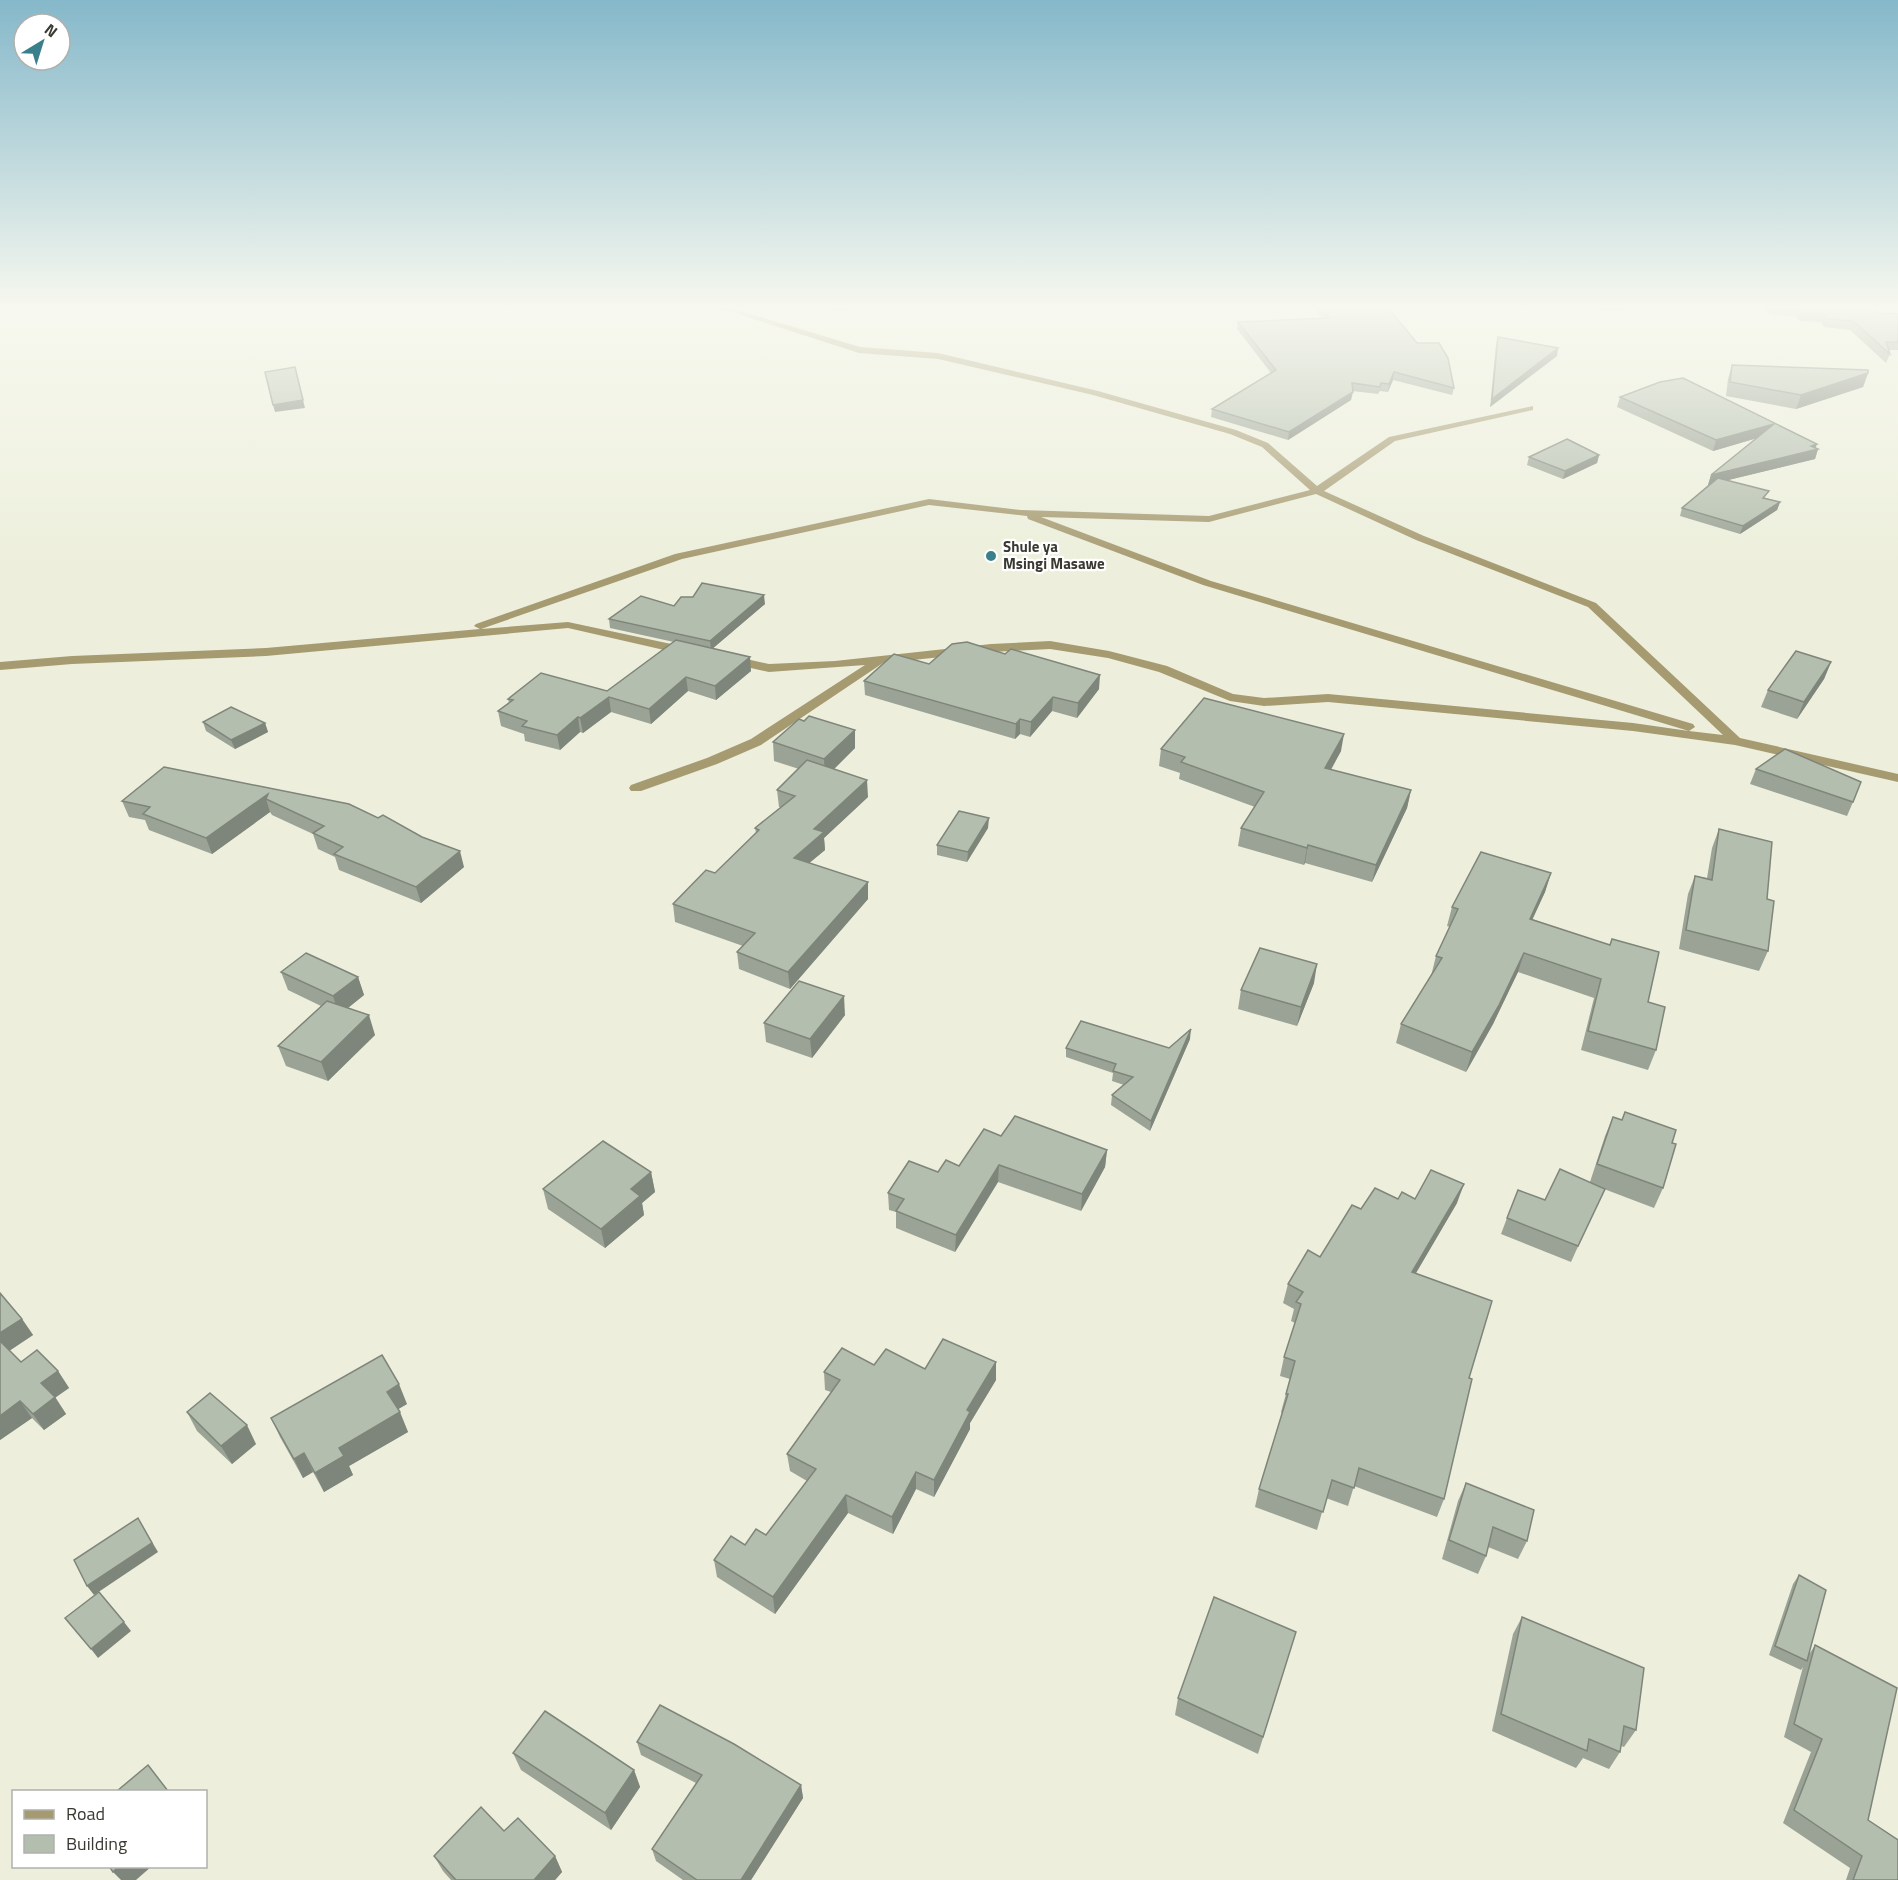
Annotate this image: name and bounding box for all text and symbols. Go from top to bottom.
north arrow [12,12,72,72]
text: N [39,17,63,43]
place label: Shule ya Msingi Masawe [1003,535,1105,575]
marker: Shule ya Msingi Masawe [984,549,998,563]
legend [12,1790,207,1868]
text: Road [66,1800,105,1827]
text: Building [66,1830,127,1857]

